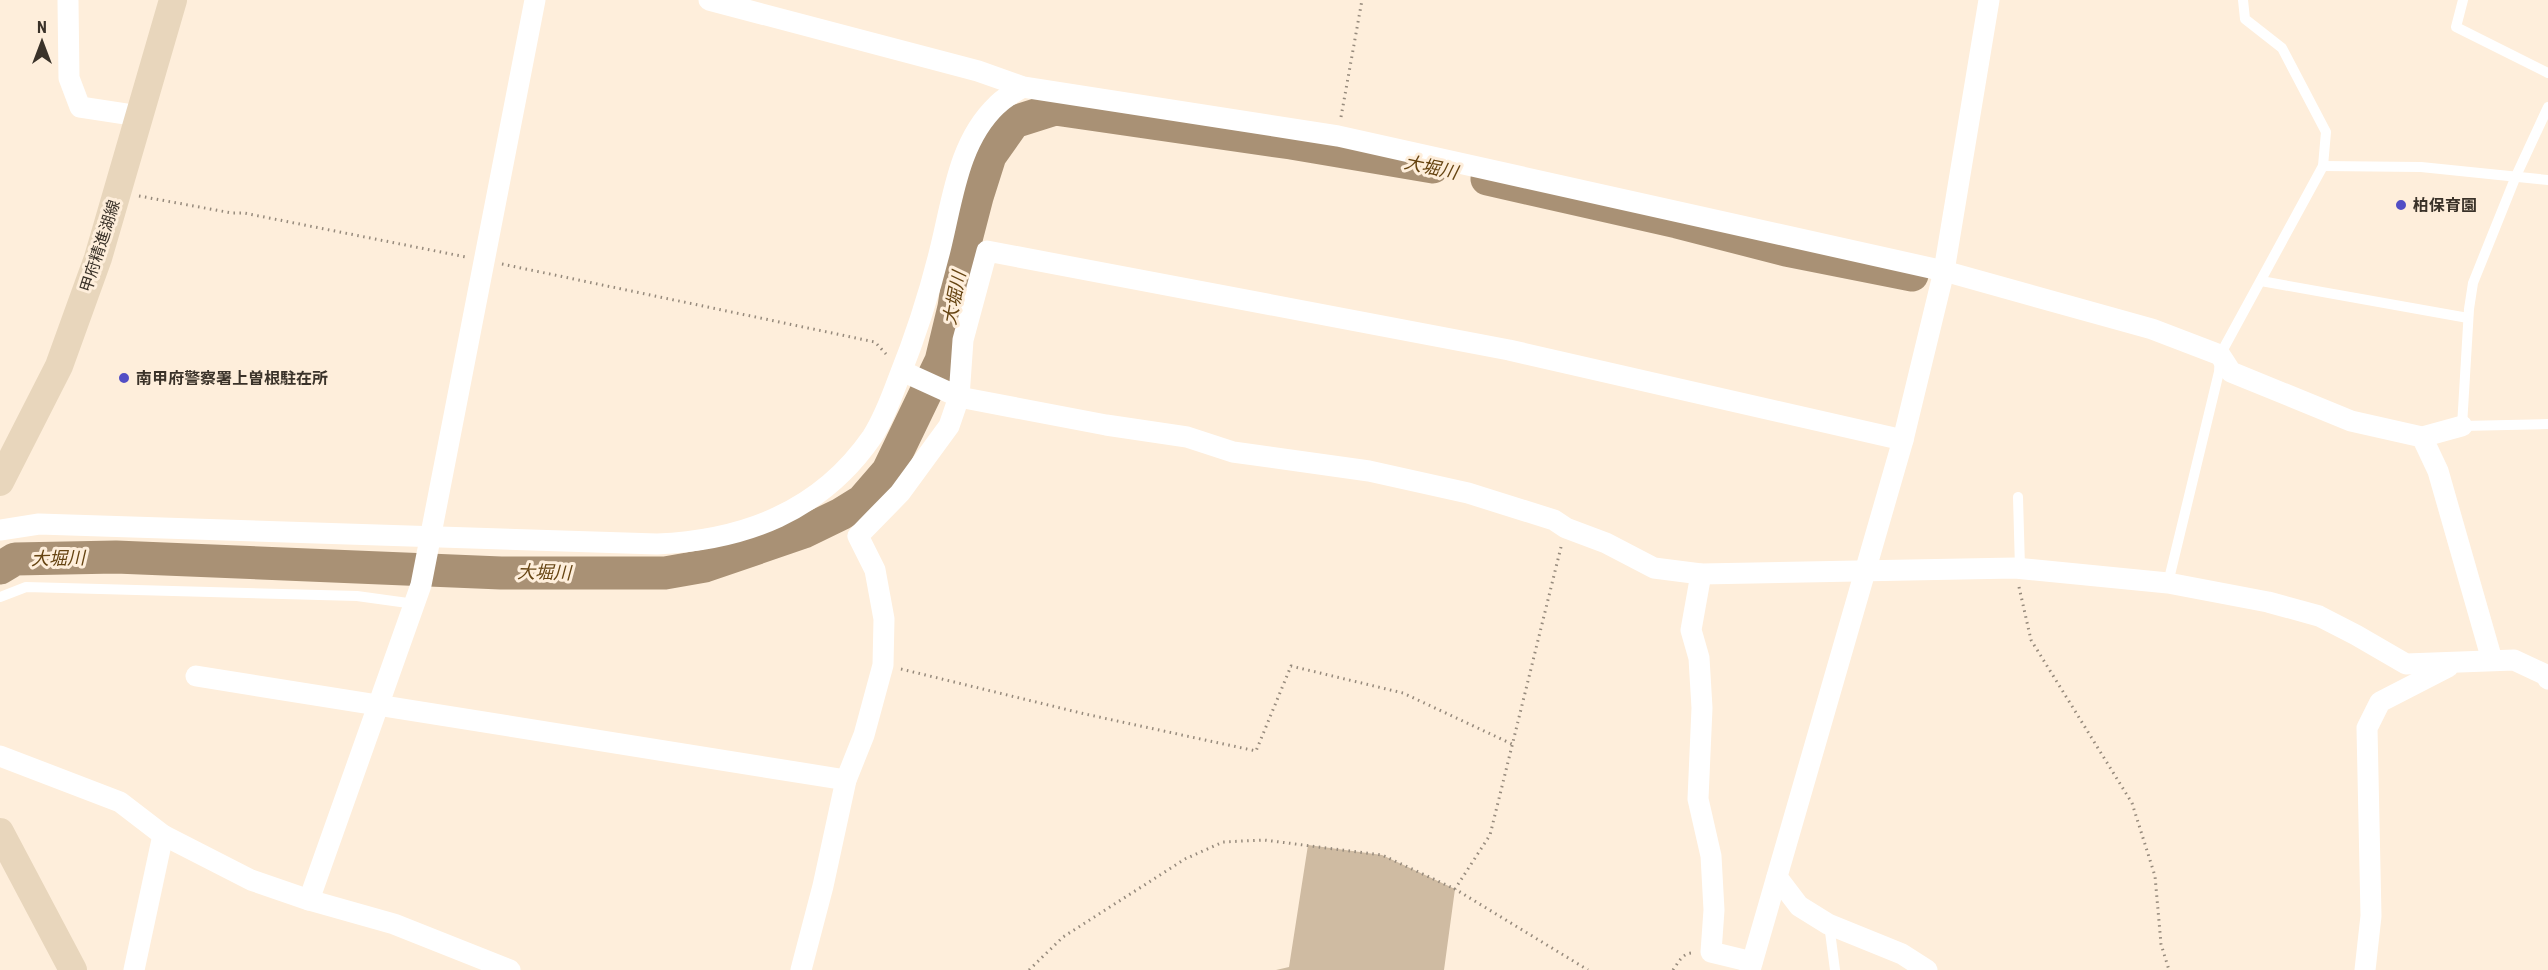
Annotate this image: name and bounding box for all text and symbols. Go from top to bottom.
north arrow [12,12,72,72]
text: N [37,18,47,37]
water label: 大堀川 [1402,151,1462,183]
place label: 柏保育園 [2413,196,2477,215]
street label: 甲府精進湖線 [76,197,124,295]
marker: 柏保育園 [2394,198,2408,212]
water label: 大堀川 [939,268,970,327]
place label: 南甲府警察署上曽根駐在所 [136,369,328,388]
marker: 南甲府警察署上曽根駐在所 [117,371,131,385]
water label: 大堀川 [31,547,87,569]
water label: 大堀川 [517,561,573,583]

